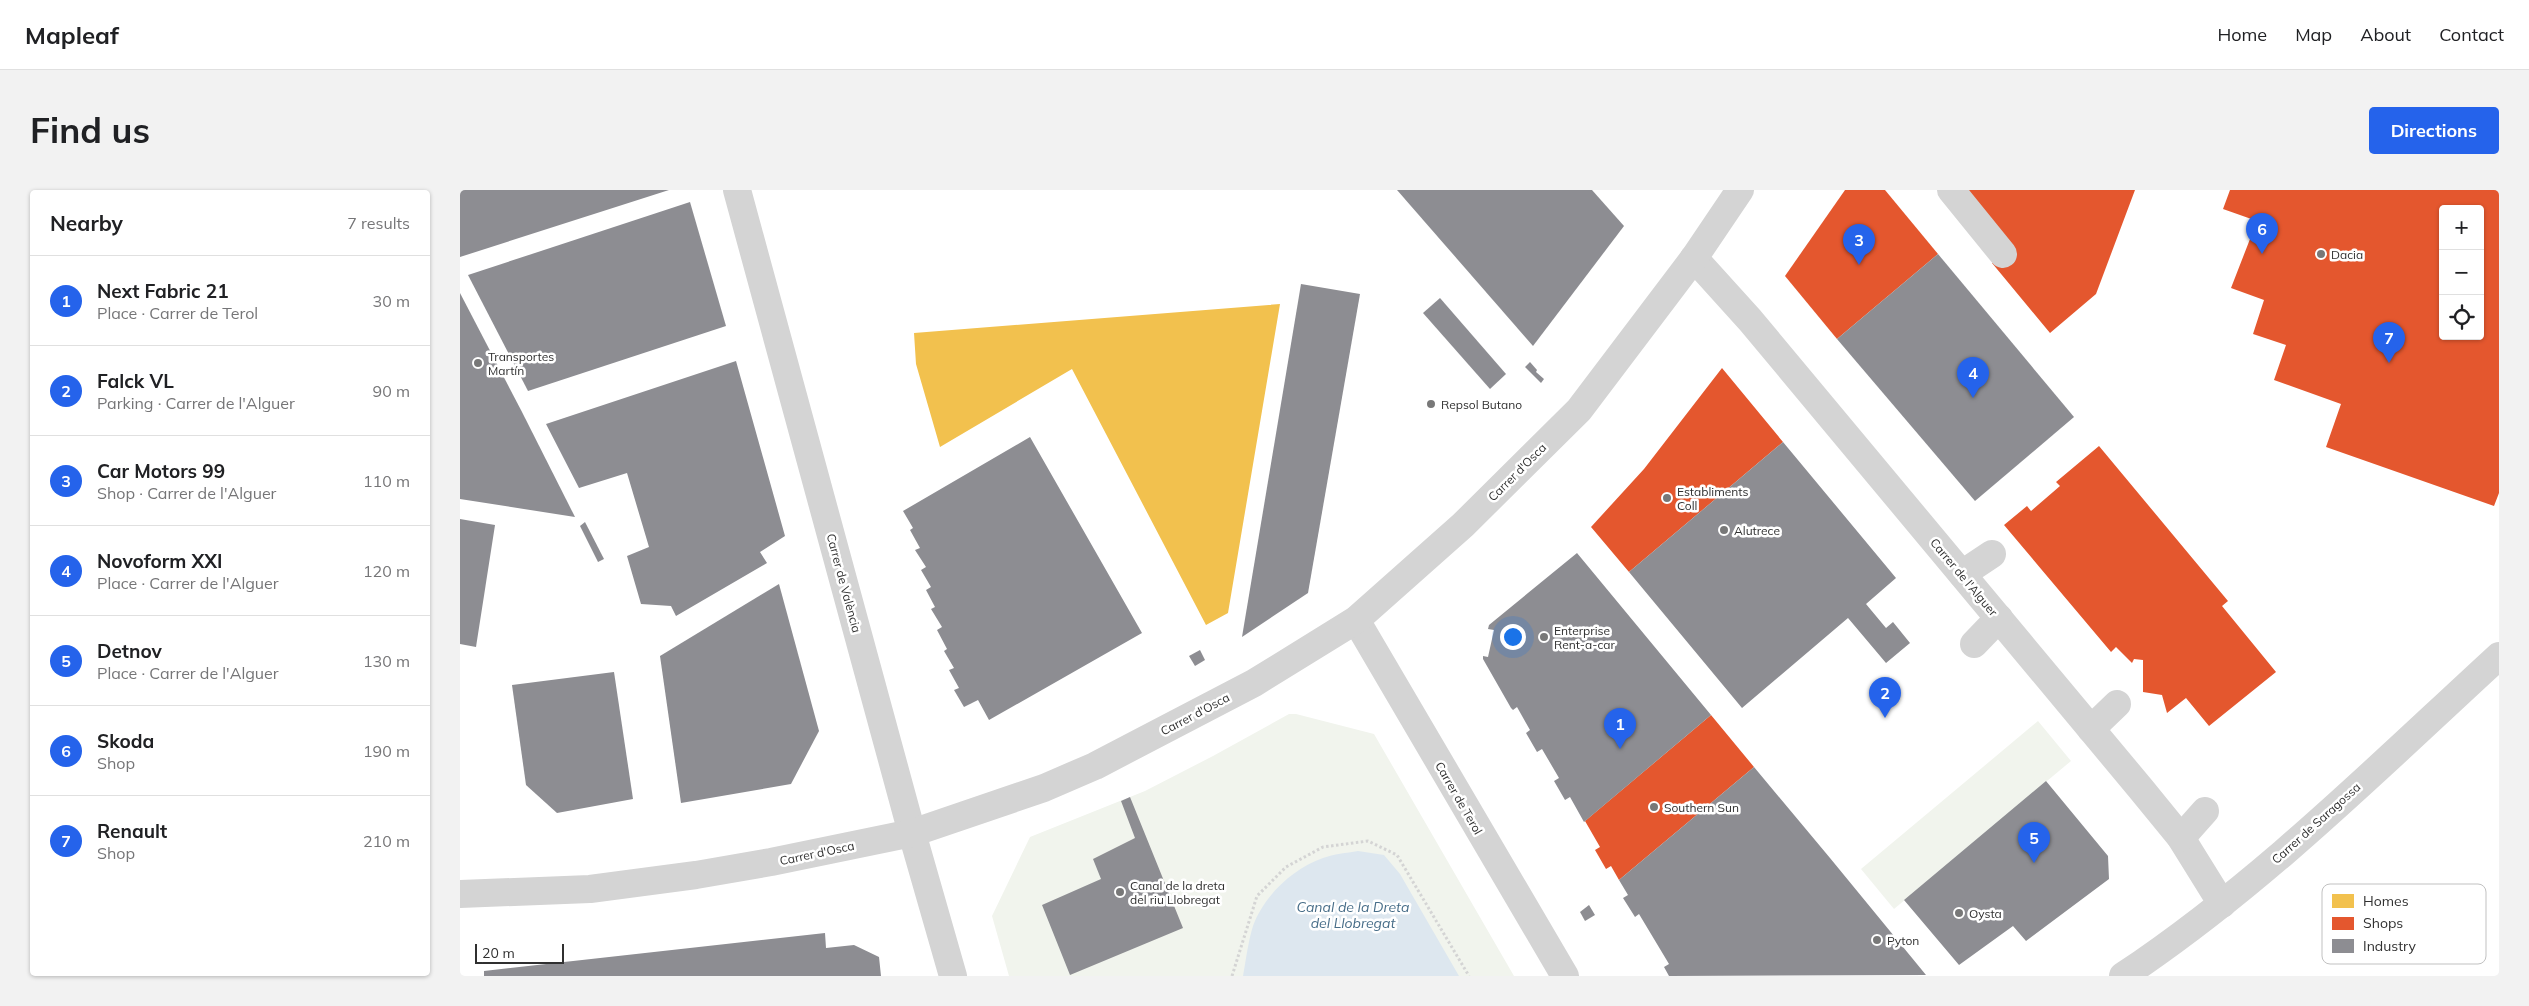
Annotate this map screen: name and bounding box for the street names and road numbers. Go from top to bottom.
street label: Carrer d'Osca [1485,440,1549,504]
street label: Carrer de València [824,532,864,634]
street label: Carrer de l'Alguer [1927,535,2001,619]
street label: Carrer d'Osca [1158,690,1232,738]
street label: Carrer de Terol [1432,759,1486,837]
street label: Carrer de Saragossa [2269,779,2363,867]
street label: Carrer d'Osca [778,838,856,868]

